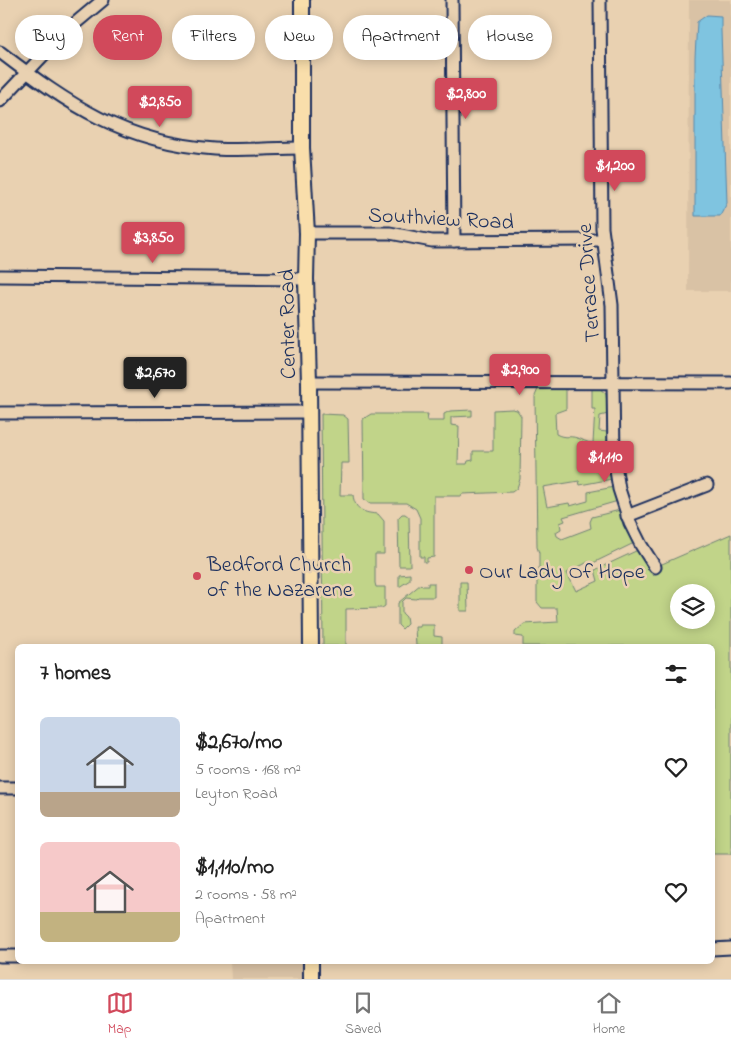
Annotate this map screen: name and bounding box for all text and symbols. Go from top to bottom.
chip: Buy [15,15,83,60]
chip: Rent [93,15,162,60]
chip: Filters [172,15,255,60]
chip: New [265,15,333,60]
chip: Apartment [343,15,458,60]
chip: House [468,15,552,60]
pin: $2,800 [425,78,507,120]
text: $2,800 [446,82,486,106]
pin: $2,850 [119,86,201,128]
text: $2,850 [139,90,181,114]
pin: $1,200 [574,150,656,192]
text: $1,200 [595,154,635,178]
street label: Southview Road [367,200,515,240]
pin: $3,850 [112,222,194,264]
street label: Terrace Drive [570,222,610,343]
text: $3,850 [132,226,174,250]
street label: Center Road [272,269,306,379]
pin: $2,900 [479,354,561,396]
pin: $2,670 [114,356,196,399]
text: $2,900 [500,358,540,382]
text: $2,670 [135,361,175,385]
pin: $1,110 [564,440,646,483]
text: $1,110 [588,445,622,469]
place label: Bedford Church of the Nazarene [206,550,353,607]
place label: Our Lady Of Hope [479,557,645,590]
marker: Our Lady Of Hope [463,564,475,576]
marker: Bedford Church of the Nazarene [191,570,203,582]
map controls [670,584,715,629]
button: layers [670,584,715,629]
text: 7 homes [40,659,111,689]
icon: filters [662,660,690,688]
text: $2,670/mo [195,728,282,758]
icon: home [80,737,140,797]
icon: heart [662,753,690,781]
text: 5 rooms · 168 m² [195,758,301,782]
text: Leyton Road [195,782,277,806]
text: $1,110/mo [195,853,274,883]
icon: home [80,862,140,922]
icon: heart [662,878,690,906]
text: 2 rooms · 58 m² [195,883,297,907]
text: Apartment [195,907,265,931]
tab: Map [106,989,134,1040]
tab: Saved [345,989,381,1040]
tab: Home [593,989,625,1040]

